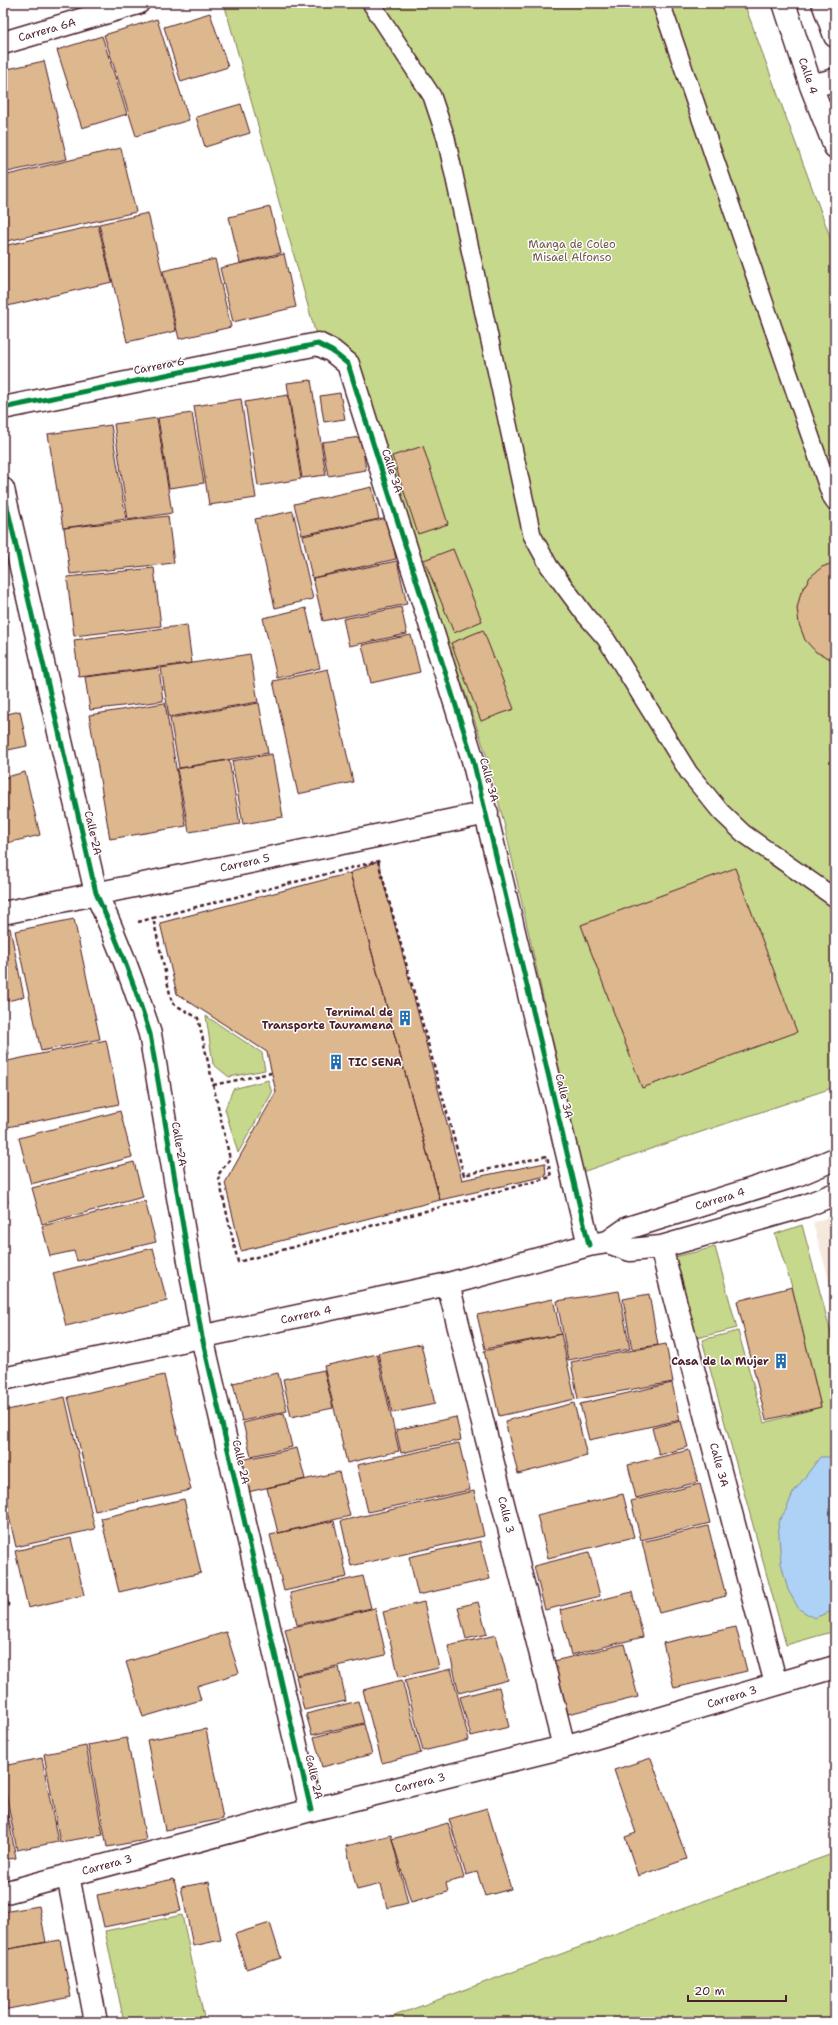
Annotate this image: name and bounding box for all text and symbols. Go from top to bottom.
street label: Carrera 6A [16,15,78,45]
street label: Calle 4 [795,56,821,96]
park label: Manga de Coleo Misael Alfonso [528,237,616,265]
street label: Carrera 6 [132,354,186,378]
street label: Calle 3A [378,447,406,495]
street label: Calle 3A [476,756,502,804]
street label: Calle 2A [81,809,105,857]
street label: Carrera 5 [219,850,272,876]
place label: Ternimal de Transporte Tauramena [262,1005,393,1033]
building icon: Ternimal de Transporte Tauramena [396,1009,414,1027]
building icon: TIC SENA [327,1053,345,1071]
place label: TIC SENA [348,1055,402,1070]
street label: Calle 3A [552,1072,576,1120]
street label: Calle 2A [168,1120,190,1168]
street label: Carrera 4 [693,1184,747,1214]
street label: Carrera 4 [279,1302,333,1328]
building icon: Casa de la Mujer [772,1352,790,1370]
place label: Casa de la Mujer [671,1354,769,1369]
street label: Calle 2A [229,1438,253,1486]
street label: Calle 3A [706,1441,732,1489]
street label: Calle 3 [494,1495,518,1535]
street label: Carrera 3 [705,1682,759,1712]
street label: Calle 2A [302,1753,326,1801]
street label: Carrera 3 [393,1769,447,1797]
street label: Carrera 3 [80,1851,134,1879]
scale bar [688,1977,786,2003]
text: 20 m [694,1983,725,1999]

